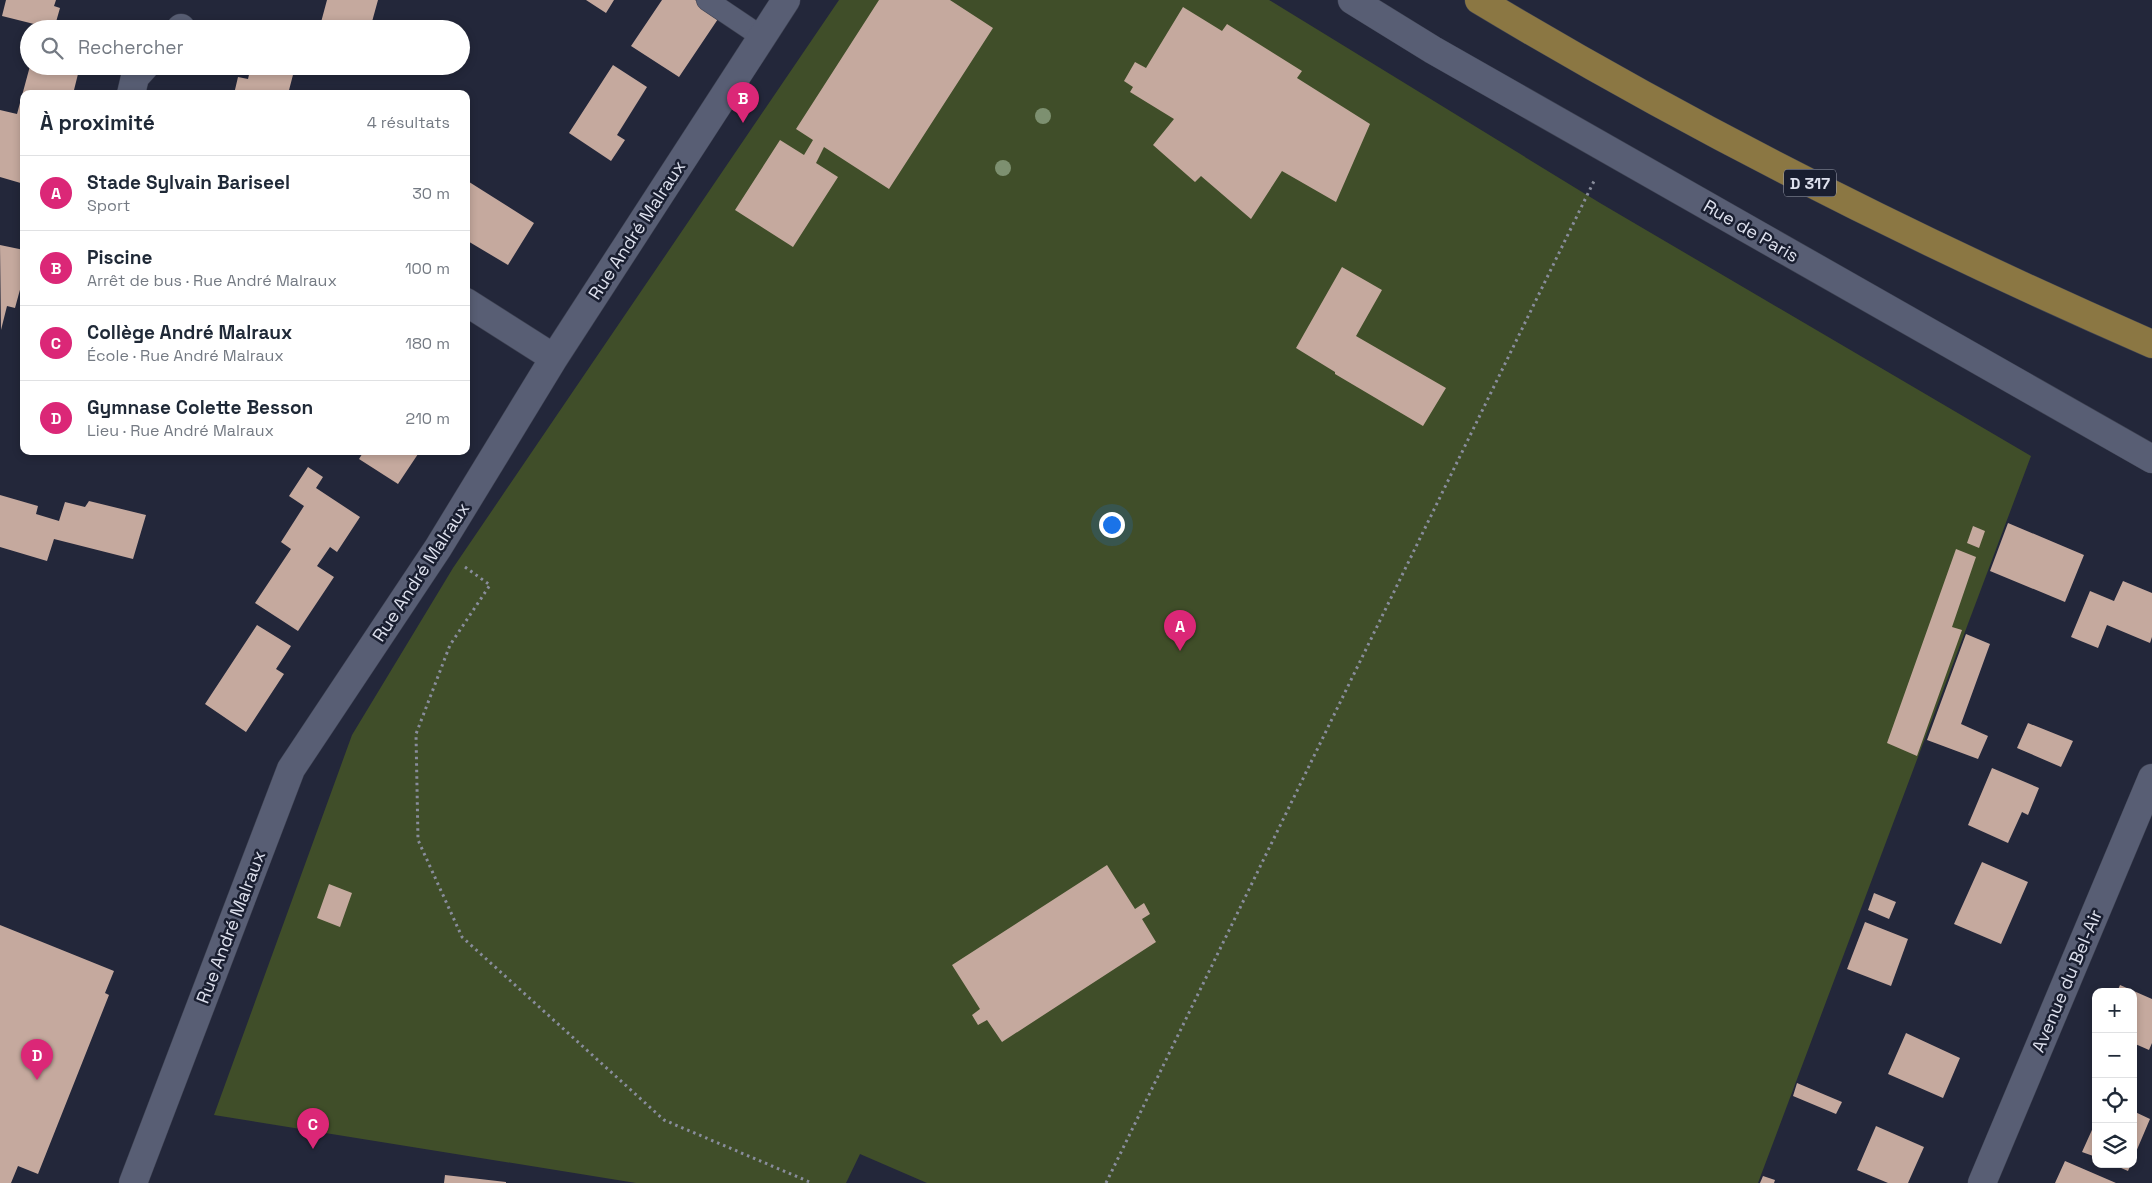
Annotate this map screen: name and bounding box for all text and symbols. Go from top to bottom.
search box [20,20,470,75]
icon: search [38,34,66,62]
text: Rechercher [78,35,184,60]
pin: B [727,82,759,123]
text: À proximité [40,109,155,136]
text: 4 résultats [367,112,450,133]
street label: Rue André Malraux [583,156,690,304]
text: Stade Sylvain Bariseel [87,170,290,195]
road number: D 317 [1784,170,1836,197]
text: A [51,183,61,204]
text: 30 m [412,183,450,204]
street label: Rue de Paris [1700,194,1803,267]
text: Sport [87,195,130,216]
text: Piscine [87,245,152,270]
text: B [51,258,61,279]
text: 100 m [405,258,450,279]
text: Arrêt de bus · Rue André Malraux [87,270,337,291]
text: Collège André Malraux [87,320,292,345]
text: C [51,333,61,354]
text: 180 m [405,333,450,354]
text: École · Rue André Malraux [87,345,284,366]
text: Gymnase Colette Besson [87,395,313,420]
text: D [51,408,61,429]
text: 210 m [406,408,450,429]
text: Lieu · Rue André Malraux [87,420,274,441]
street label: Rue André Malraux [367,498,474,646]
your location [1099,512,1125,538]
pin: A [1164,610,1196,651]
street label: Rue André Malraux [191,847,270,1006]
street label: Avenue du Bel-Air [2026,906,2107,1056]
map controls [2092,988,2137,1168]
button: + [2092,988,2137,1033]
button: − [2092,1033,2137,1078]
pin: D [21,1039,53,1080]
button: locate [2092,1078,2137,1123]
pin: C [297,1108,329,1149]
button: layers [2092,1123,2137,1168]

